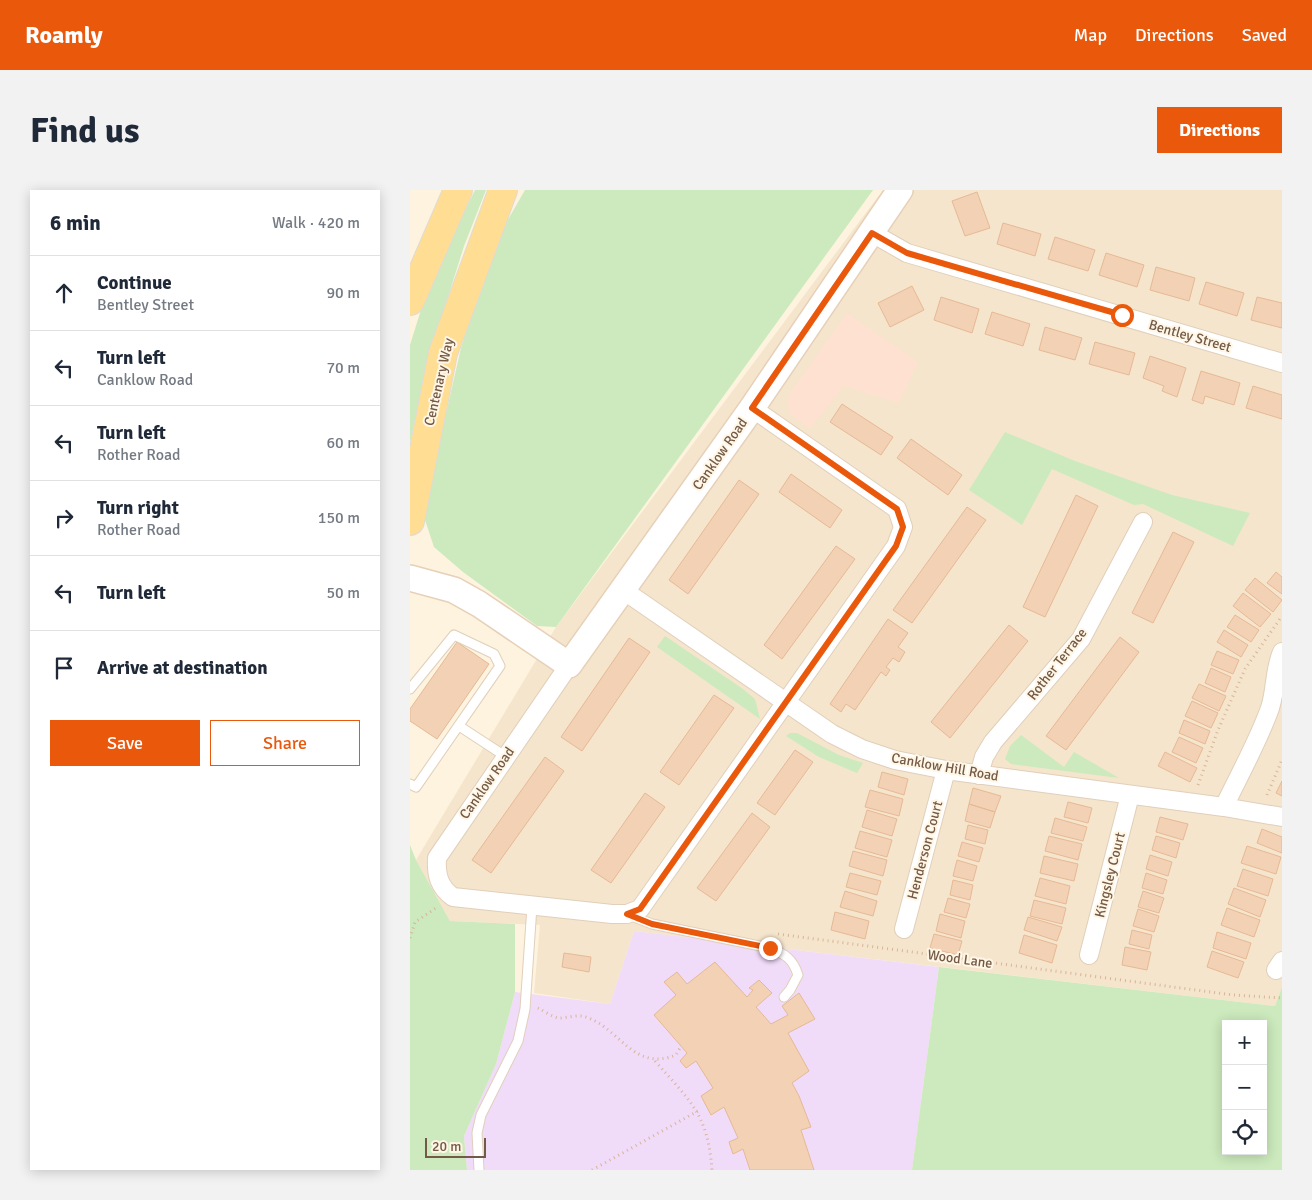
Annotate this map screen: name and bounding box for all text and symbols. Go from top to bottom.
text: Roamly [25,20,103,50]
text: Map [1074,24,1107,46]
text: Directions [1135,24,1214,46]
text: Saved [1242,24,1287,46]
button: Directions [1157,107,1282,153]
text: Find us [30,109,140,152]
text: 6 min [50,210,101,236]
text: Walk · 420 m [272,213,360,233]
text: Continue [97,271,172,295]
icon: ahead [50,279,78,307]
text: 90 m [326,283,360,303]
text: Bentley Street [97,295,194,315]
route start [1111,304,1134,327]
street label: Bentley Street [1147,316,1233,356]
street label: Centenary Way [421,336,457,428]
text: Turn left [97,346,166,370]
icon: left [50,354,78,382]
text: 70 m [326,358,360,378]
text: Canklow Road [97,370,193,390]
street label: Canklow Road [689,415,751,493]
text: Turn left [97,421,166,445]
icon: left [50,429,78,457]
text: 60 m [326,433,360,453]
text: Rother Road [97,445,181,465]
text: Turn right [97,496,179,520]
icon: right [50,504,78,532]
text: 150 m [318,508,360,528]
text: Rother Road [97,520,181,540]
icon: left [50,579,78,607]
text: Turn left [97,581,166,605]
text: 50 m [326,583,360,603]
street label: Rother Terrace [1024,625,1090,703]
icon: arrive [50,654,78,682]
text: Arrive at destination [97,656,268,680]
button: Save [50,720,200,766]
button: Share [210,720,360,766]
street label: Canklow Road [456,744,518,822]
street label: Canklow Hill Road [890,749,1000,785]
street label: Henderson Court [904,799,946,901]
street label: Kingsley Court [1091,830,1129,919]
route end [759,937,782,960]
street label: Wood Lane [926,946,994,972]
map controls [1222,1020,1267,1155]
button: + [1222,1020,1267,1065]
button: − [1222,1065,1267,1110]
button: locate [1222,1110,1267,1155]
scale bar [425,1135,486,1158]
text: 20 m [432,1138,461,1155]

